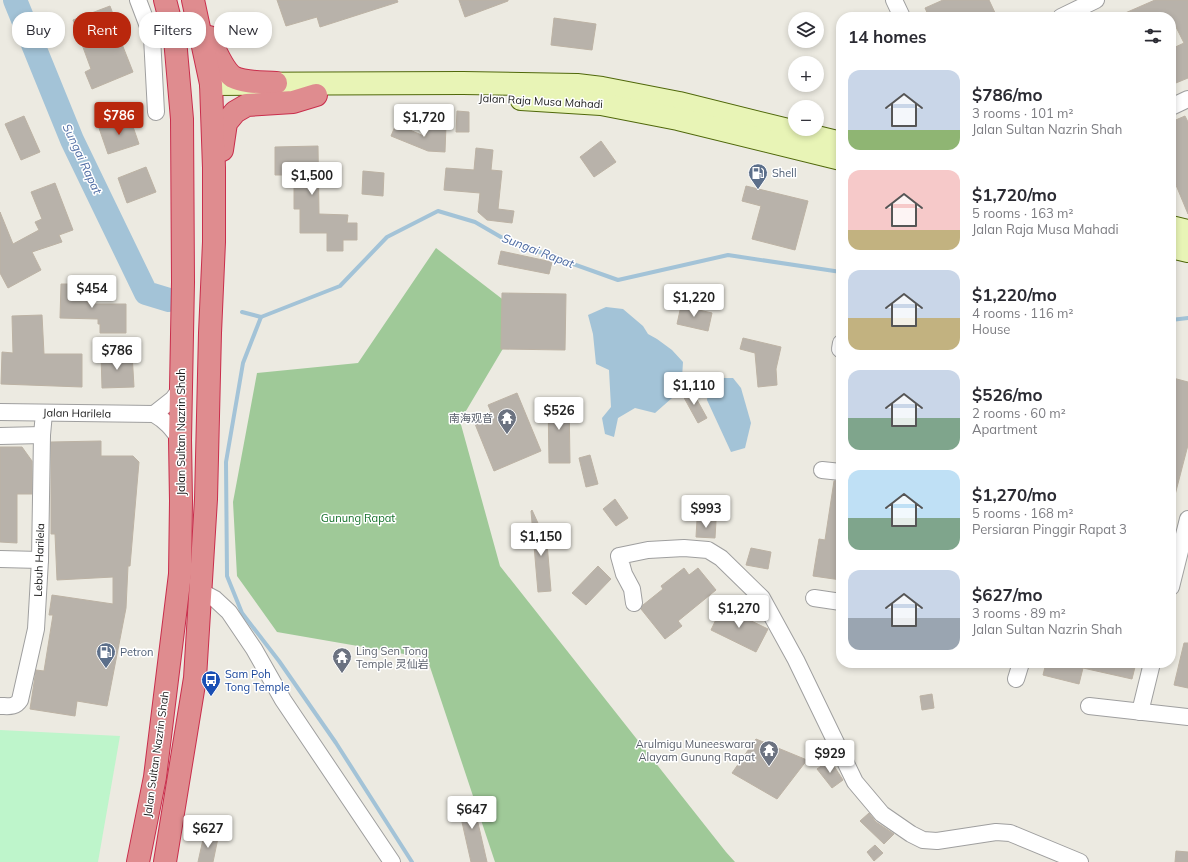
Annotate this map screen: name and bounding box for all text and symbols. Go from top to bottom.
chip: Buy [12,12,65,48]
chip: Rent [73,12,131,48]
chip: Filters [139,12,206,48]
chip: New [214,12,272,48]
map controls [788,12,824,136]
button: layers [788,12,824,48]
icon: filters [1142,25,1164,47]
text: 14 homes [848,26,927,47]
button: + [788,56,824,92]
text: $786/mo [972,84,1043,105]
icon: home [880,86,928,134]
street label: Jalan Raja Musa Mahadi [479,91,603,111]
button: − [788,100,824,136]
pin: $786 [95,102,143,136]
pin: $1,720 [391,104,457,138]
text: 3 rooms · 101 m² [972,105,1073,121]
text: $786 [103,107,135,123]
text: $1,720 [403,109,445,125]
water label: Sungai Rapat [60,121,106,197]
text: Jalan Sultan Nazrin Shah [972,121,1122,137]
pin: $1,500 [279,162,345,196]
fuel station icon: Shell [747,162,769,190]
place label: Shell [772,166,797,180]
text: $1,500 [291,167,333,183]
text: $1,720/mo [972,184,1057,205]
icon: home [880,186,928,234]
text: 5 rooms · 163 m² [972,205,1073,221]
text: Jalan Raja Musa Mahadi [972,221,1119,237]
water label: Sungai Rapat [500,230,577,271]
pin: $454 [68,275,116,309]
text: $454 [76,280,108,296]
pin: $1,220 [661,284,727,318]
text: $1,220/mo [972,284,1057,305]
icon: home [880,286,928,334]
text: $1,220 [673,289,715,305]
text: 4 rooms · 116 m² [972,305,1073,321]
text: House [972,321,1010,337]
pin: $786 [93,337,141,371]
text: $786 [101,342,133,358]
street label: Jalan Sultan Nazrin Shah [174,368,188,496]
pin: $1,110 [661,372,727,406]
text: $1,110 [673,377,715,393]
text: $526/mo [972,384,1043,405]
icon: home [880,386,928,434]
pin: $526 [535,397,583,431]
text: $526 [543,402,575,418]
street label: Jalan Harilela [43,405,111,421]
text: 2 rooms · 60 m² [972,405,1066,421]
temple icon: 南海观音 [496,407,518,435]
place label: 南海观音 [449,411,493,425]
text: Apartment [972,421,1037,437]
text: $1,270/mo [972,484,1057,505]
icon: home [880,486,928,534]
pin: $993 [682,495,730,529]
text: $993 [690,500,722,516]
text: 5 rooms · 168 m² [972,505,1073,521]
park label: Gunung Rapat [321,511,395,525]
text: Persiaran Pinggir Rapat 3 [972,521,1127,537]
street label: Lebuh Harilela [31,523,47,597]
pin: $1,150 [508,523,574,557]
text: $1,150 [520,528,562,544]
text: $627/mo [972,584,1043,605]
icon: home [880,586,928,634]
pin: $1,270 [706,595,772,629]
text: $1,270 [718,600,760,616]
text: 3 rooms · 89 m² [972,605,1066,621]
text: Jalan Sultan Nazrin Shah [972,621,1122,637]
fuel station icon: Petron [95,641,117,669]
place label: Ling Sen Tong Temple 灵仙岩 [356,644,429,671]
place label: Petron [120,645,153,659]
temple icon: Ling Sen Tong Temple 灵仙岩 [331,646,353,674]
place label: Sam Poh Tong Temple [225,667,290,694]
bus stop icon: Sam Poh Tong Temple [200,669,222,697]
street label: Jalan Sultan Nazrin Shah [140,690,172,818]
place label: Arulmigu Muneeswarar Alayam Gunung Rapat [636,737,755,764]
temple icon: Arulmigu Muneeswarar Alayam Gunung Rapat [758,739,780,767]
pin: $929 [806,740,854,774]
text: $929 [814,745,846,761]
pin: $647 [448,796,496,830]
text: $647 [456,801,488,817]
pin: $627 [184,815,232,849]
text: $627 [192,820,224,836]

